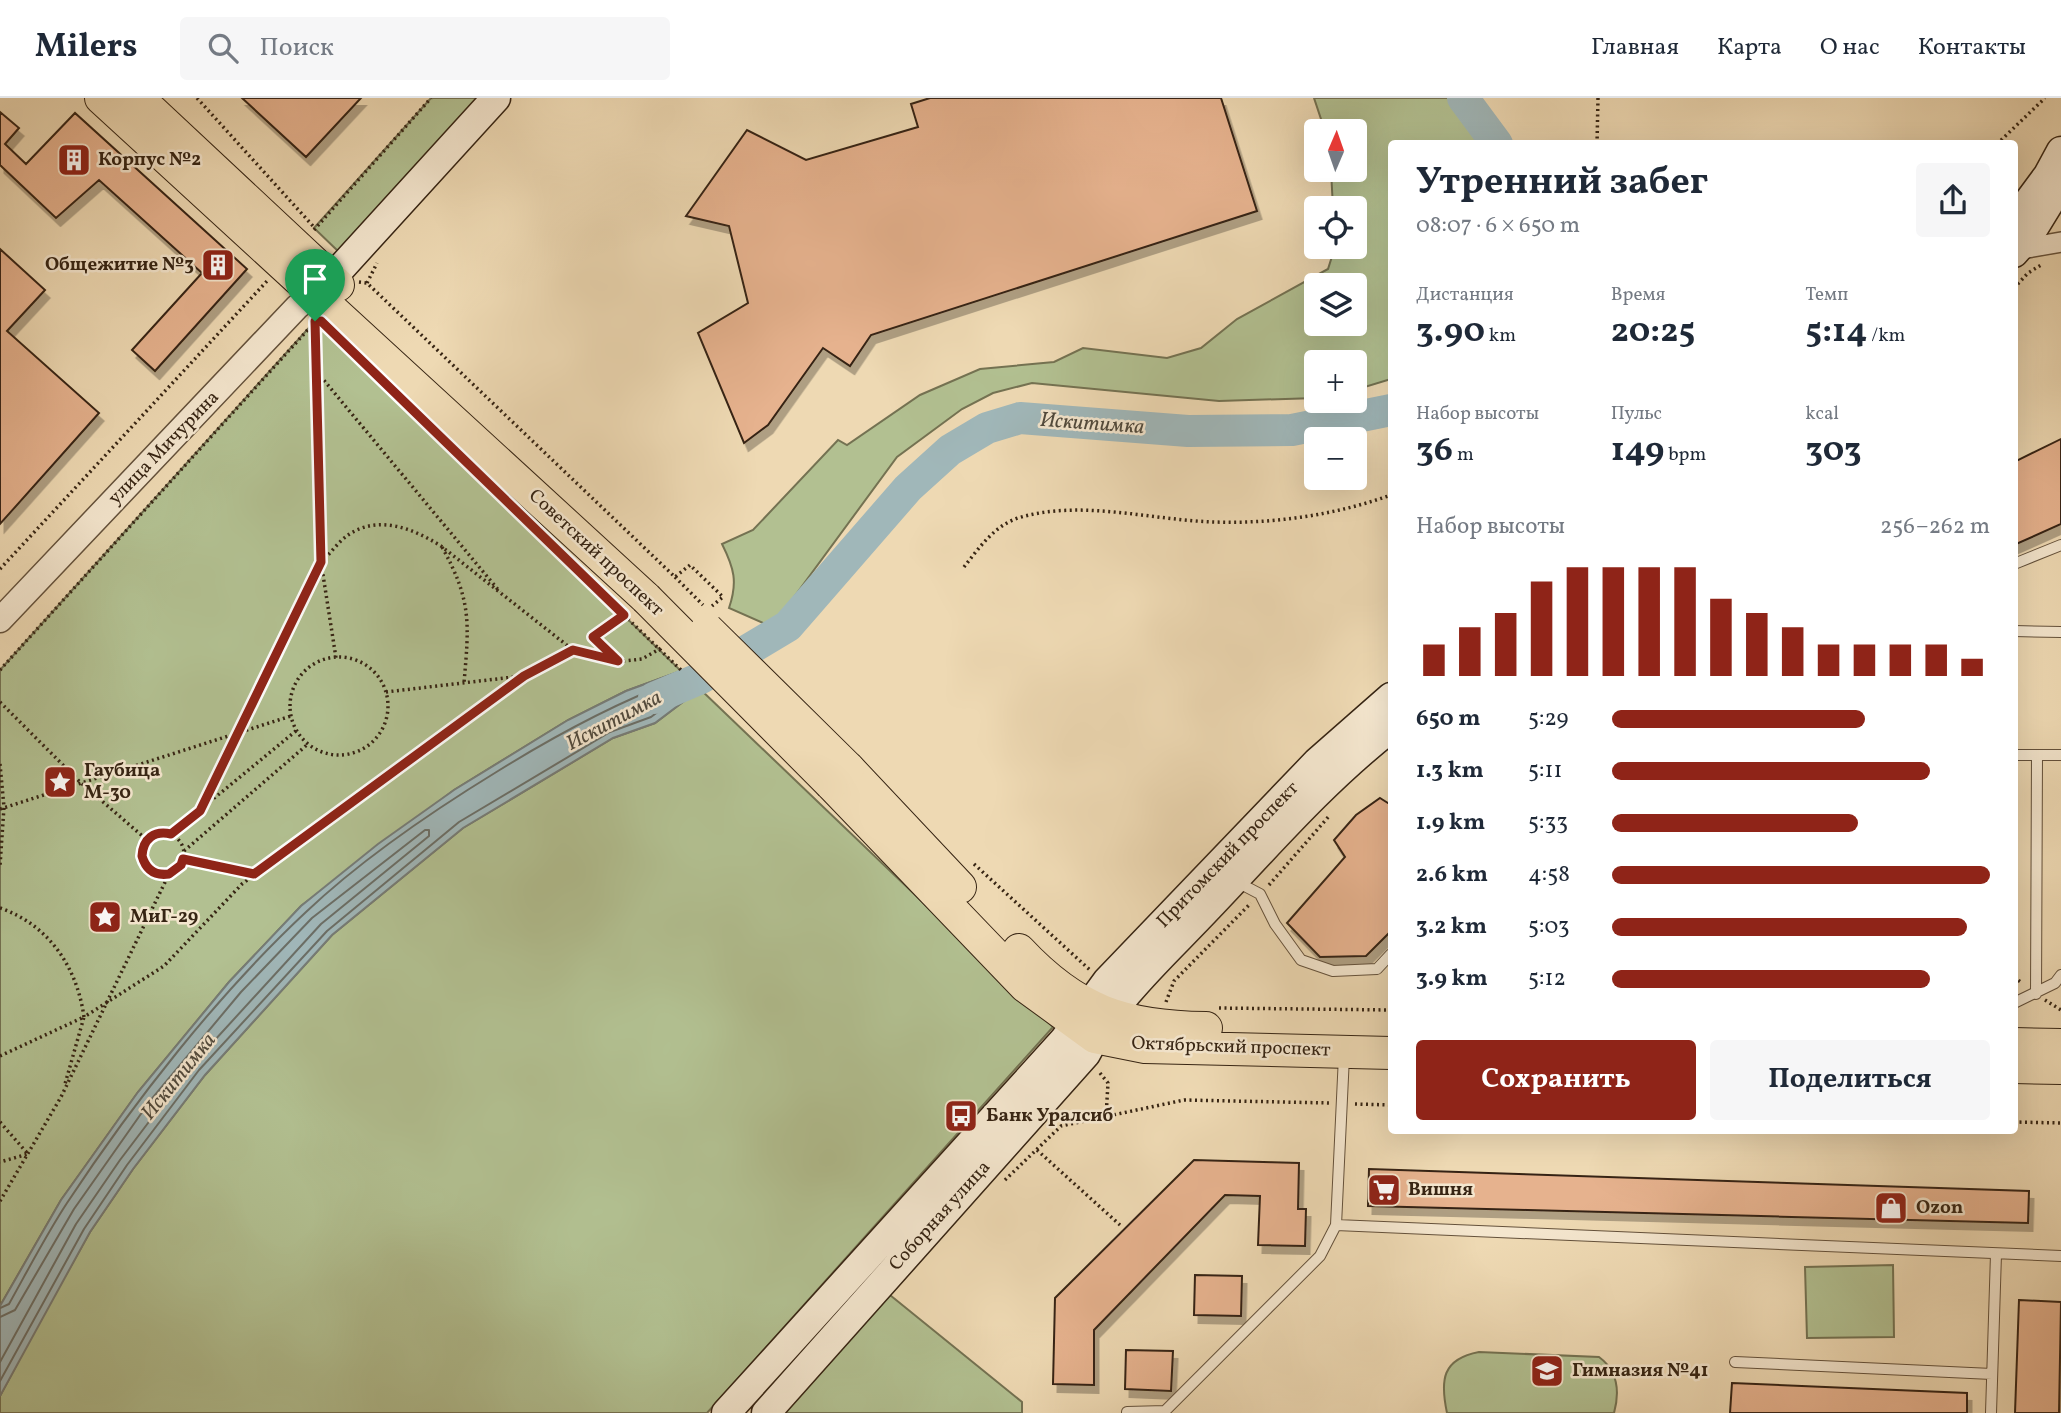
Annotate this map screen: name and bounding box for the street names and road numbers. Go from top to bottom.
street label: улица Мичурина [103,385,225,511]
street label: Советский проспект [523,483,670,623]
street label: Притомский проспект [1151,776,1305,934]
street label: Октябрьский проспект [1131,1031,1331,1063]
street label: Соборная улица [883,1155,997,1277]

